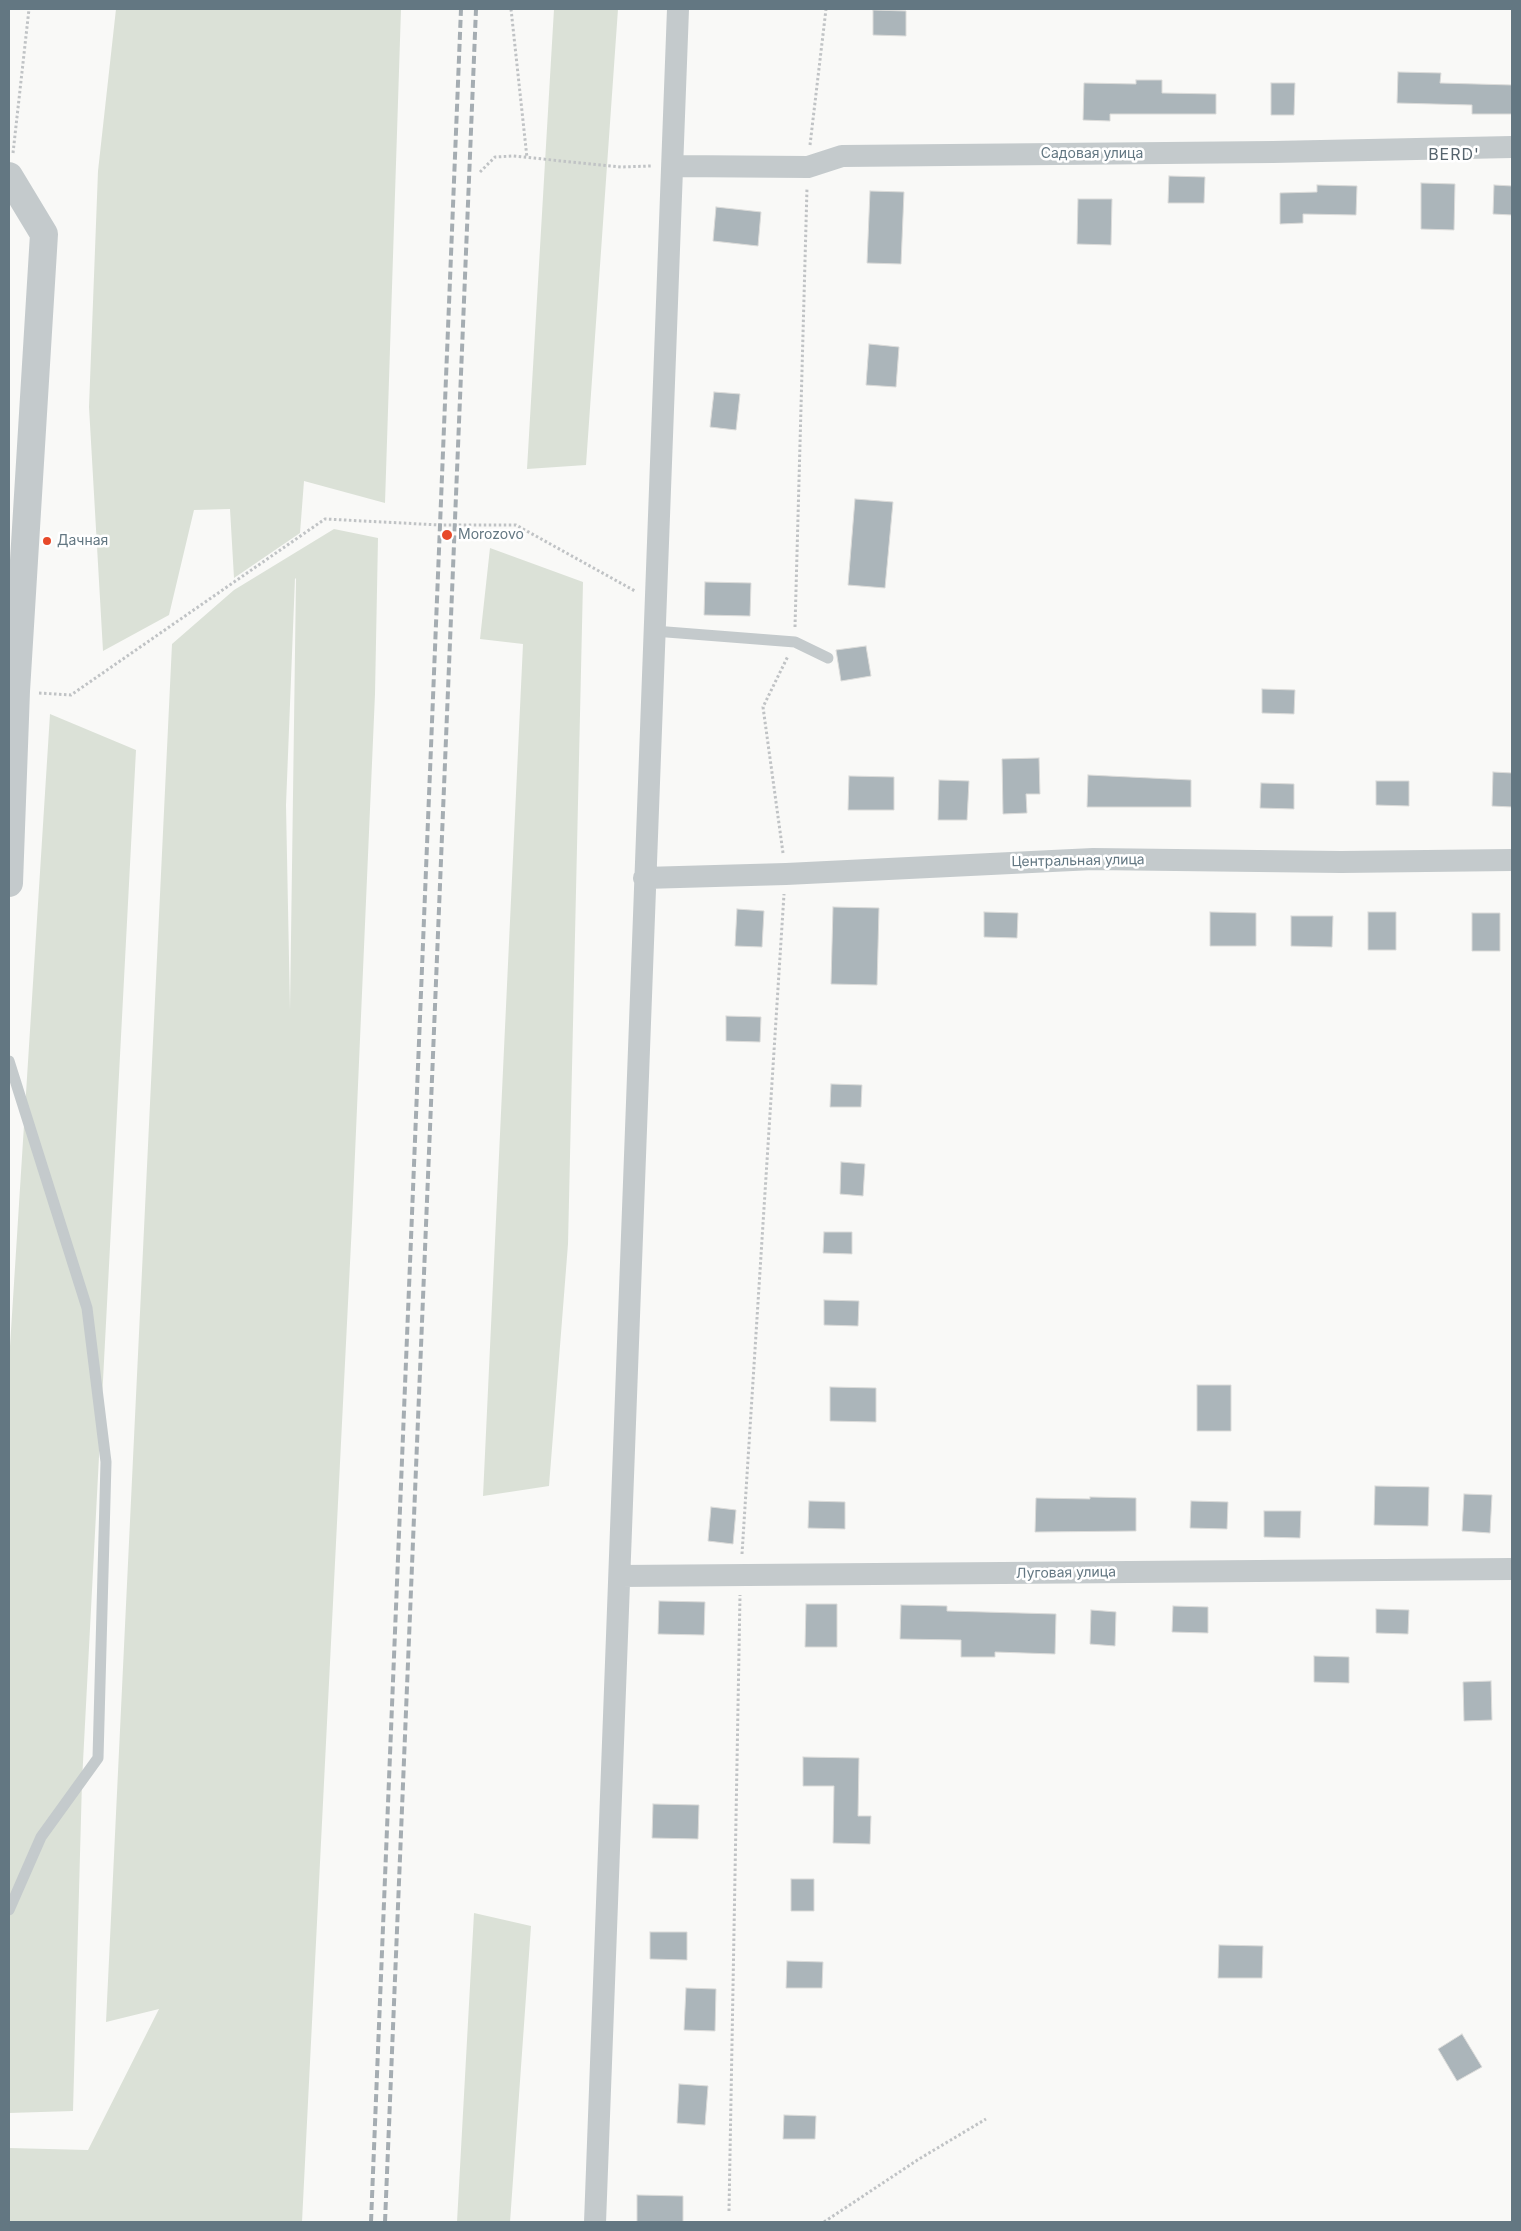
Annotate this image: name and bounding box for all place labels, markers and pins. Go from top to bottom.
place label: Morozovo [458,527,524,543]
marker: Morozovo [440,528,454,542]
place label: Дачная [57,533,108,549]
marker: Дачная [41,535,53,547]

